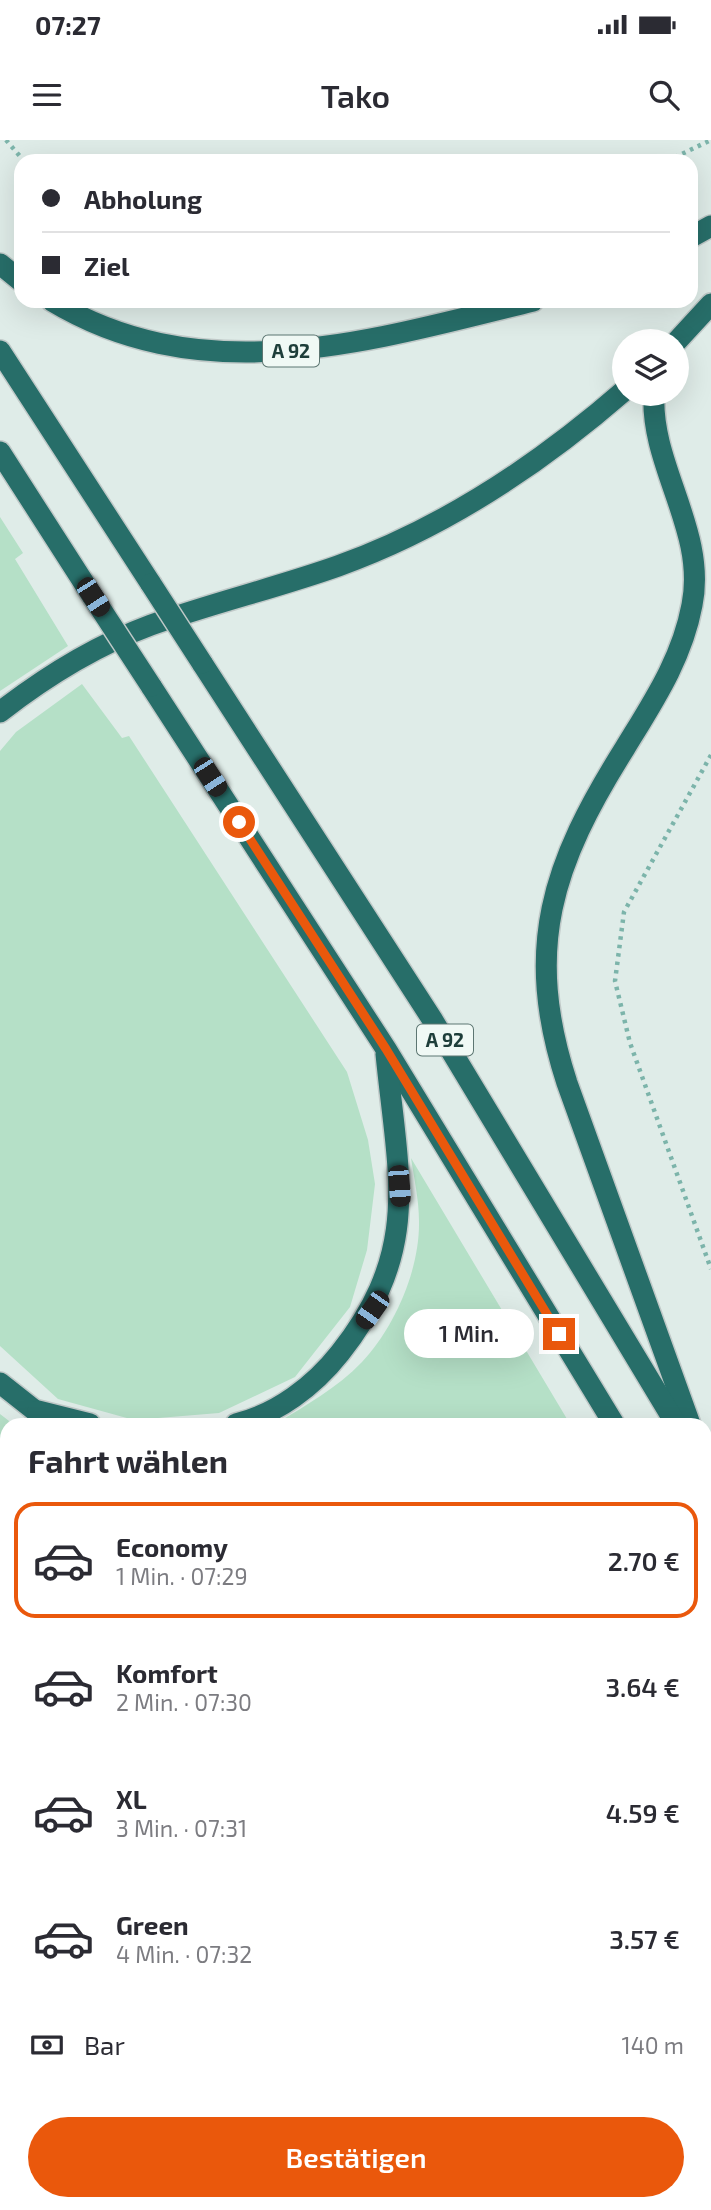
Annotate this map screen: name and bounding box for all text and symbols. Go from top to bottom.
text: 07:27 [35,9,101,40]
icon: menu [28,76,66,114]
text: Tako [321,76,390,114]
icon: search [645,76,683,114]
text: Abholung [84,183,202,214]
text: Ziel [84,250,130,281]
map controls [612,329,689,406]
button: layers [612,329,689,406]
road number: A 92 [263,336,319,366]
car [73,574,114,620]
car [190,754,231,800]
route start [223,806,255,838]
road number: A 92 [417,1025,473,1056]
car [388,1164,411,1208]
car [352,1287,393,1333]
callout: 1 Min. [405,1310,534,1358]
route end [543,1318,575,1350]
text: 1 Min. [439,1319,499,1347]
text: Fahrt wählen [28,1441,228,1479]
icon: car [32,1529,95,1592]
text: Economy [116,1531,228,1562]
text: 2.70 € [608,1545,680,1576]
text: 1 Min. · 07:29 [116,1562,248,1590]
icon: car [32,1655,95,1718]
text: Komfort [116,1657,218,1688]
text: 3.64 € [605,1671,680,1702]
text: 2 Min. · 07:30 [116,1688,252,1716]
icon: car [32,1781,95,1844]
text: XL [116,1783,147,1814]
text: 4.59 € [606,1797,680,1828]
text: 3 Min. · 07:31 [116,1814,247,1842]
icon: car [32,1907,95,1970]
text: Green [116,1909,189,1940]
text: 3.57 € [609,1923,680,1954]
text: 4 Min. · 07:32 [116,1940,252,1968]
icon: cash [28,2026,66,2064]
text: Bar [84,2029,125,2060]
text: 140 m [622,2031,684,2059]
button: Bestätigen [28,2117,684,2197]

